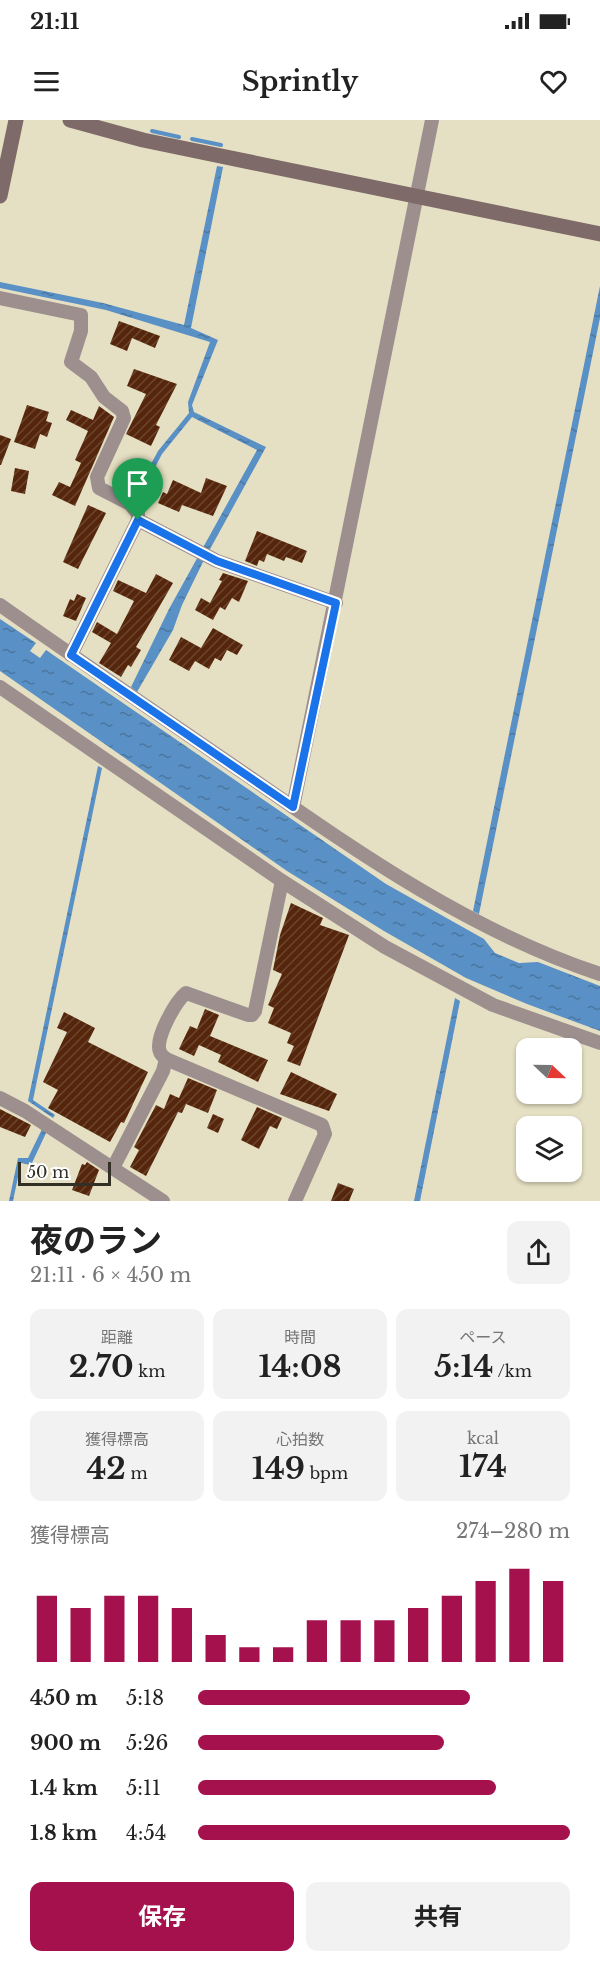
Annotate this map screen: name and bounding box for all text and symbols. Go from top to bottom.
text: 21:11 [30,8,79,35]
icon: menu [30,65,63,98]
text: Sprintly [242,65,358,98]
icon: heart [537,65,570,98]
pin [112,458,163,520]
icon: arrive [121,467,154,500]
north arrow [516,1038,582,1104]
map controls [516,1038,582,1182]
button: layers [516,1116,582,1182]
scale bar [18,1159,111,1186]
text: 50 m [27,1162,69,1182]
text: 夜のラン [30,1220,162,1261]
button: share [507,1221,570,1284]
text: 21:11 · 6 × 450 m [30,1263,191,1287]
text: 距離 [101,1327,133,1347]
text: 時間 [284,1327,316,1347]
text: ペース [459,1327,507,1347]
text: 2.70 [69,1348,134,1385]
text: 14:08 [258,1348,342,1385]
text: 5:14 [434,1348,494,1385]
text: km [134,1361,165,1381]
text: /km [494,1361,532,1381]
text: kcal [467,1428,499,1448]
text: 獲得標高 [85,1429,149,1449]
text: 心拍数 [276,1429,324,1449]
text: 174 [459,1448,507,1485]
text: 42 [86,1450,126,1487]
text: 149 [252,1450,305,1487]
text: m [126,1463,148,1483]
text: bpm [305,1463,348,1483]
text: 274–280 m [456,1519,570,1543]
text: 獲得標高 [30,1523,110,1547]
text: 450 m [30,1686,98,1710]
text: 5:18 [126,1686,164,1710]
text: 900 m [30,1731,101,1755]
text: 5:26 [126,1731,168,1755]
text: 1.4 km [30,1776,98,1800]
text: 5:11 [126,1776,161,1800]
text: 1.8 km [30,1821,97,1845]
text: 4:54 [126,1821,166,1845]
button: 保存 [30,1882,294,1951]
button: 共有 [306,1882,570,1951]

